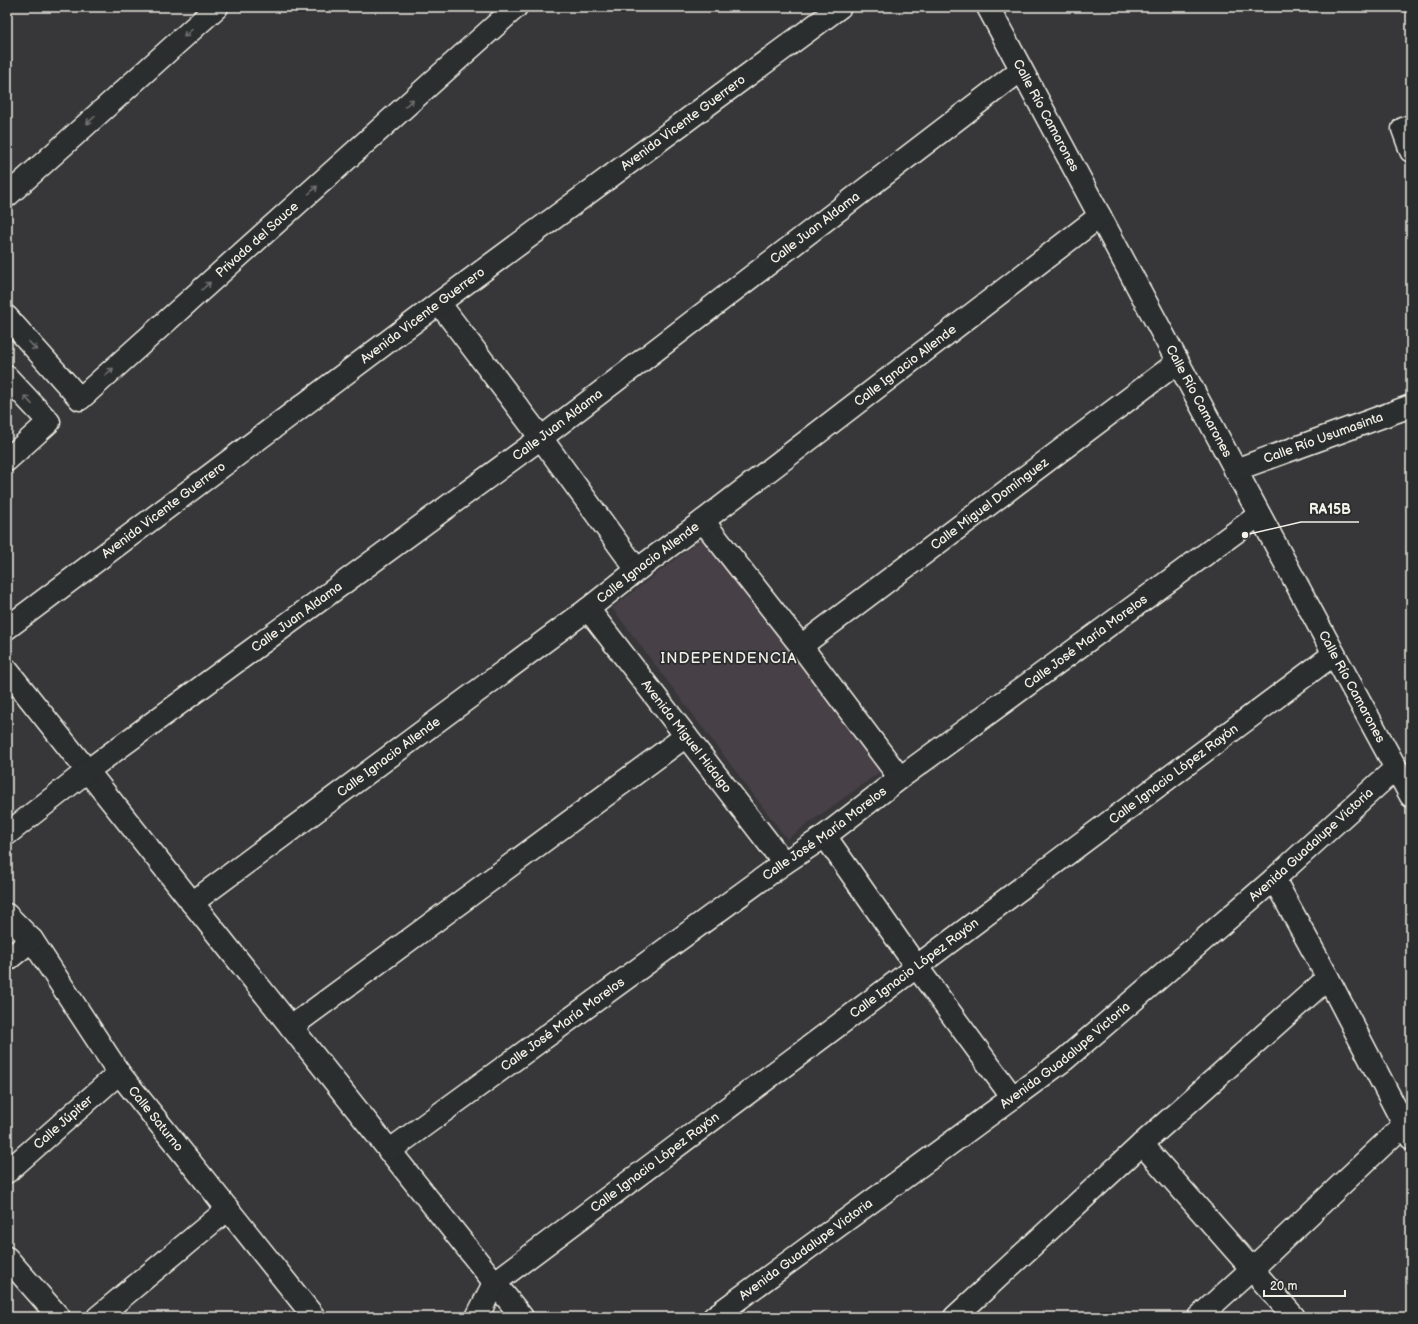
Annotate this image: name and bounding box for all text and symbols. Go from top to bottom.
one-way arrow [183,28,193,38]
street label: Calle Río Camarones [1010,57,1083,175]
street label: Avenida Vicente Guerrero [618,72,749,174]
one-way arrow [404,98,415,107]
one-way arrow [86,115,96,125]
one-way arrow [308,185,318,194]
street label: Calle Juan Aldama [767,189,863,267]
street label: Privada del Sauce [212,198,302,281]
street label: Avenida Vicente Guerrero [357,264,488,367]
one-way arrow [200,281,211,290]
street label: Calle Ignacio Allende [851,321,960,410]
one-way arrow [28,341,38,351]
street label: Calle Río Camarones [1162,342,1236,461]
one-way arrow [104,368,114,377]
street label: Calle Juan Aldama [509,386,606,464]
one-way arrow [23,395,33,405]
street label: Calle Río Usumasinta [1261,409,1385,467]
street label: Calle Miguel Domínguez [927,454,1052,554]
street label: Avenida Vicente Guerrero [98,458,229,562]
callout: RA15B [1301,496,1359,522]
text: RA15B [1309,501,1351,518]
street label: Calle Ignacio Allende [594,518,703,607]
street label: Calle Juan Aldama [248,578,345,656]
street label: Calle José María Morelos [1021,591,1151,692]
street label: Calle Río Camarones [1315,628,1389,746]
district label: INDEPENDENCIA [661,649,797,668]
street label: Avenida Miguel Hidalgo [638,677,735,796]
street label: Calle Ignacio Allende [334,713,444,801]
street label: Calle Ignacio López Rayón [1106,721,1241,828]
street label: Calle José María Morelos [760,783,890,884]
street label: Avenida Guadalupe Victoria [1246,785,1377,905]
street label: Calle Ignacio López Rayón [847,915,982,1022]
street label: Calle José María Morelos [498,974,628,1075]
street label: Avenida Guadalupe Victoria [997,999,1133,1112]
street label: Calle Saturno [125,1083,187,1155]
street label: Calle Júpiter [30,1092,96,1153]
street label: Calle Ignacio López Rayón [587,1109,723,1216]
street label: Avenida Guadalupe Victoria [736,1195,876,1304]
scale bar [1264,1272,1345,1298]
text: 20 m [1270,1279,1297,1294]

